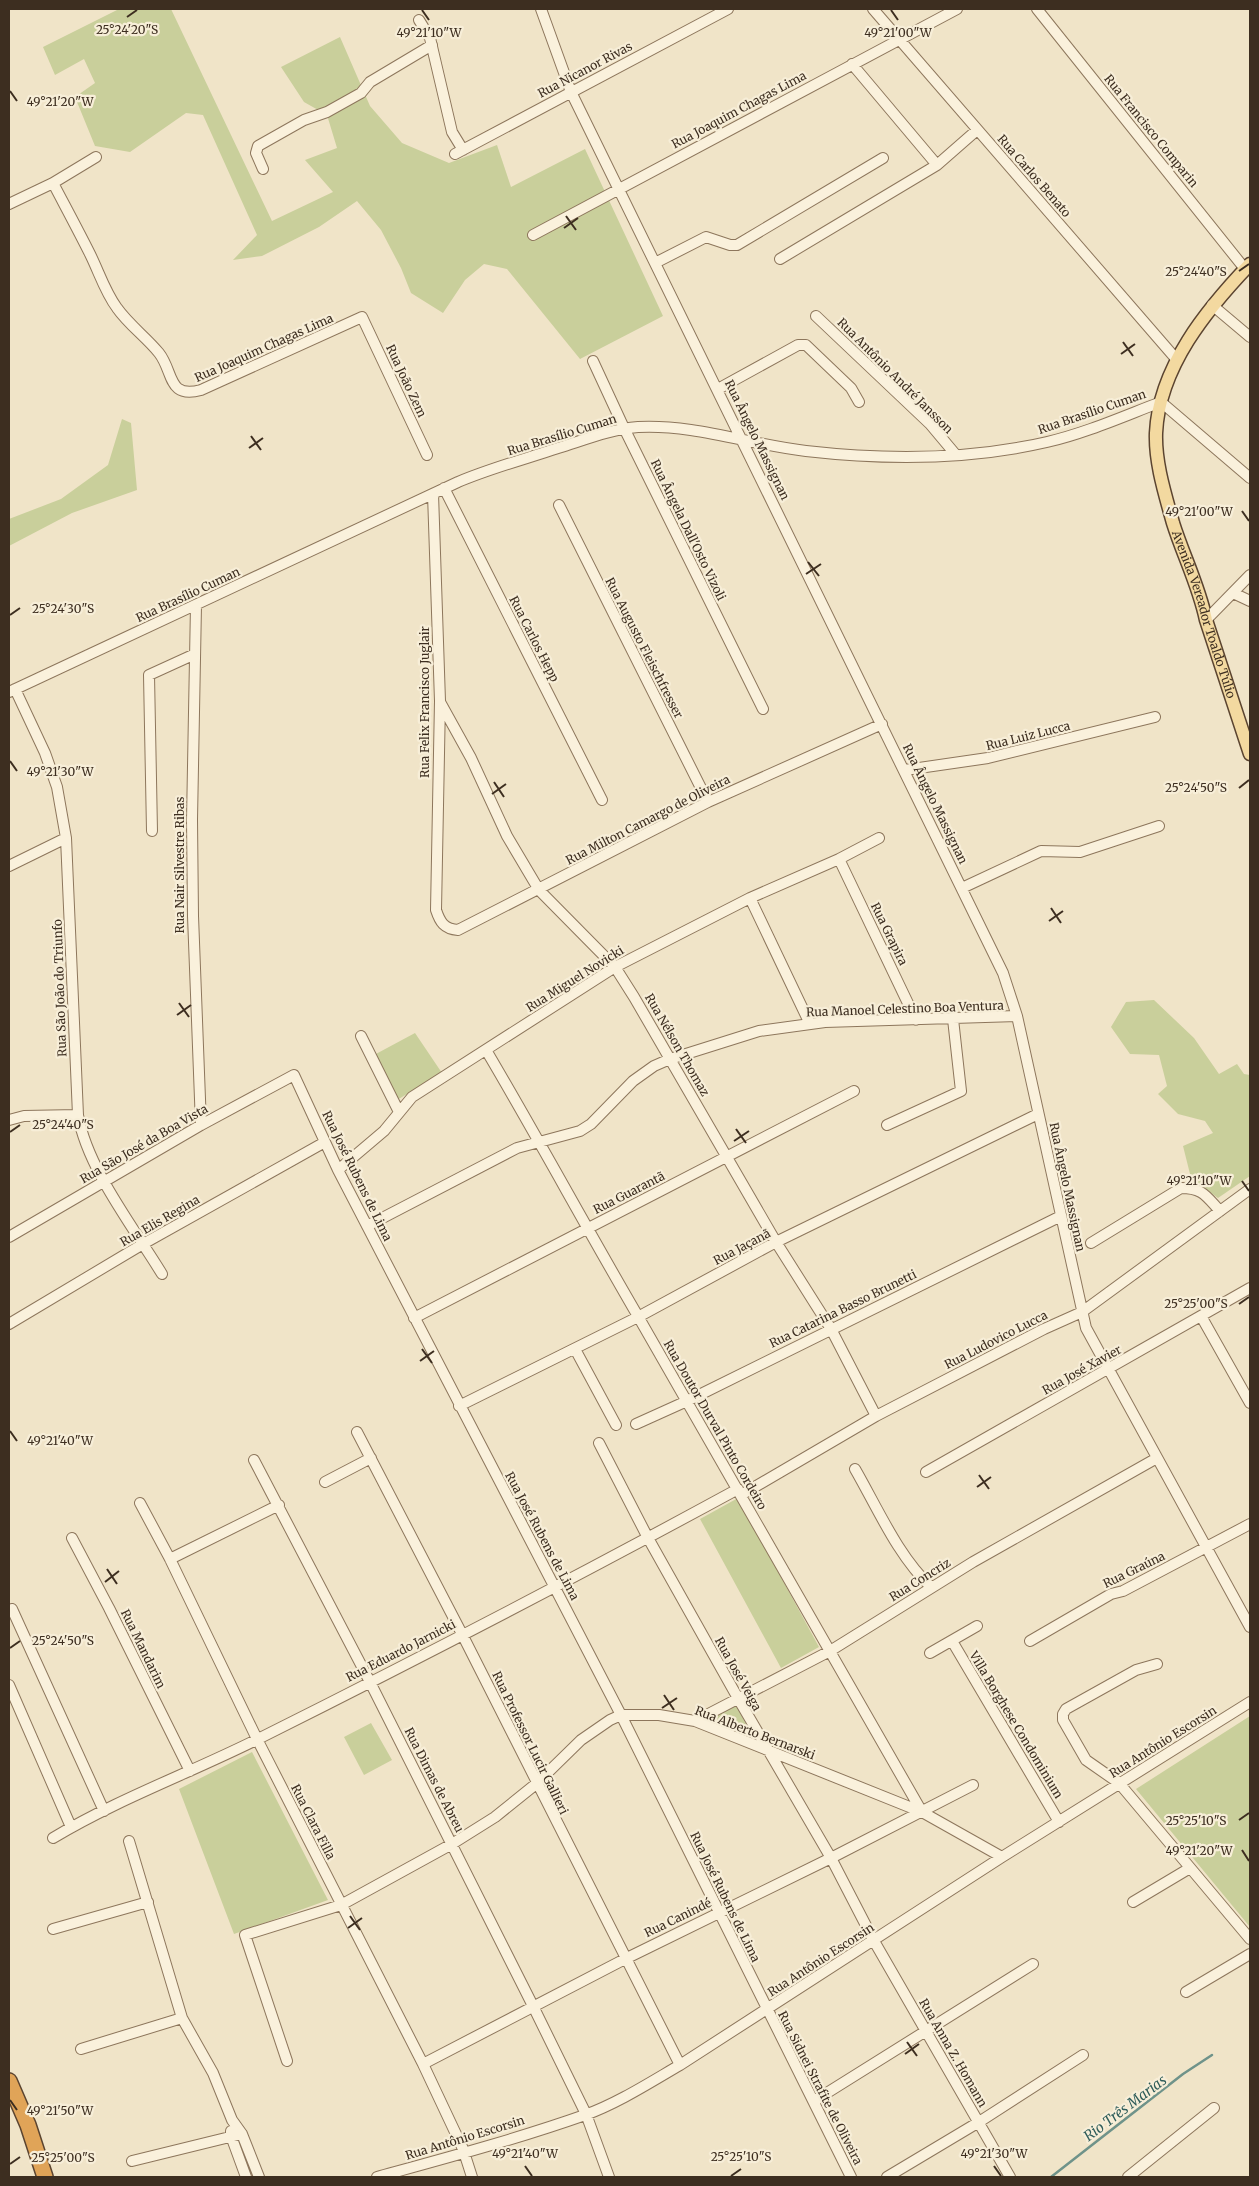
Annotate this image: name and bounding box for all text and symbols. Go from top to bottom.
text: 25°24'20"S [96,22,158,37]
text: 49°21'10"W [397,25,463,40]
text: 49°21'00"W [864,25,933,40]
street label: Rua Nicanor Rivas [535,38,635,101]
street label: Rua Joaquim Chagas Lima [669,67,809,151]
street label: Rua Francisco Comparin [1101,71,1202,190]
text: 49°21'20"W [27,94,95,109]
street label: Rua Carlos Benato [995,131,1074,220]
text: 25°24'40"S [1165,264,1227,279]
street label: Rua Joaquim Chagas Lima [192,310,336,385]
street label: Rua Antônio André Jansson [834,315,956,437]
street label: Rua João Zem [383,342,430,420]
street label: Rua Ângelo Massignan [722,377,793,502]
street label: Rua Brasílio Cuman [1036,386,1148,437]
street label: Rua Brasílio Cuman [506,411,618,458]
street label: Rua Ângela Dall'Osto Vizoli [648,457,729,603]
text: 49°21'00"W [1165,504,1234,519]
street label: Avenida Vereador Toaldo Túlio [1169,527,1239,700]
street label: Rua Brasílio Cuman [133,564,242,625]
street label: Rua Augusto Fleischfresser [602,575,687,721]
street label: Rua Carlos Hepp [506,593,563,684]
text: 25°24'30"S [32,601,94,616]
street label: Rua Felix Francisco Juglair [417,625,432,778]
street label: Rua Luiz Lucca [984,718,1072,753]
street label: Rua Ângelo Massignan [900,741,971,866]
text: 49°21'30"W [27,764,94,779]
street label: Rua Milton Camargo de Oliveira [563,771,733,868]
text: 25°24'50"S [1165,780,1227,795]
street label: Rua Nair Silvestre Ribas [172,796,187,933]
street label: Rua Grapira [868,900,911,968]
street label: Rua São João do Triunfo [50,919,69,1057]
street label: Rua Miguel Novicki [523,942,627,1015]
street label: Rua Nélson Thomaz [642,991,713,1099]
street label: Rua Manoel Celestino Boa Ventura [806,998,1005,1019]
street label: Rua São José da Boa Vista [77,1101,211,1186]
street label: Rua José Rubens de Lima [319,1108,396,1244]
text: 25°24'40"S [32,1117,94,1132]
street label: Rua Ângelo Massignan [1046,1121,1089,1253]
street label: Rua Guarantã [590,1168,668,1217]
text: 49°21'10"W [1167,1173,1233,1188]
street label: Rua Elis Regina [117,1191,203,1249]
street label: Rua Jaçanã [711,1225,773,1268]
street label: Rua Catarina Basso Brunetti [767,1266,919,1351]
text: 25°25'00"S [1164,1296,1228,1311]
street label: Rua Ludovico Lucca [942,1307,1050,1372]
street label: Rua Doutor Durval Pinto Cordeiro [661,1337,770,1512]
street label: Rua José Xavier [1040,1341,1125,1398]
text: 49°21'40"W [27,1433,94,1448]
street label: Rua José Rubens de Lima [502,1469,583,1603]
street label: Rua Graúna [1100,1548,1168,1591]
street label: Rua Concriz [886,1555,954,1604]
street label: Rua Mandarim [118,1607,169,1691]
street label: Rua Eduardo Jarnicki [343,1616,458,1685]
text: 25°24'50"S [32,1633,94,1648]
street label: Rua José Veiga [712,1634,765,1714]
street label: Villa Borghese Condominium [966,1648,1066,1801]
street label: Rua Professor Lucir Gallieri [489,1669,572,1817]
street label: Rua Antônio Escorsin [1106,1702,1219,1781]
street label: Rua Alberto Bernarski [693,1703,818,1762]
street label: Rua Dimas de Abreu [401,1725,468,1835]
street label: Rua Clara Filla [288,1782,339,1862]
text: 25°25'10"S [1166,1813,1226,1828]
street label: Rua José Rubens de Lima [687,1829,764,1965]
text: 49°21'20"W [1166,1843,1234,1858]
street label: Rua Canindé [642,1895,714,1940]
street label: Rua Antônio Escorsin [765,1920,877,2000]
street label: Rua Anna Z. Homann [916,1996,991,2110]
street label: Rua Sidnei Strafite de Oliveira [775,2008,866,2168]
water label: Rio Três Marias [1080,2071,1170,2145]
text: 49°21'50"W [27,2103,94,2118]
street label: Rua Antônio Escorsin [403,2112,526,2163]
text: 49°21'40"W [492,2146,559,2161]
text: 49°21'30"W [961,2146,1028,2161]
text: 25°25'10"S [711,2149,771,2164]
text: 25°25'00"S [31,2150,95,2165]

